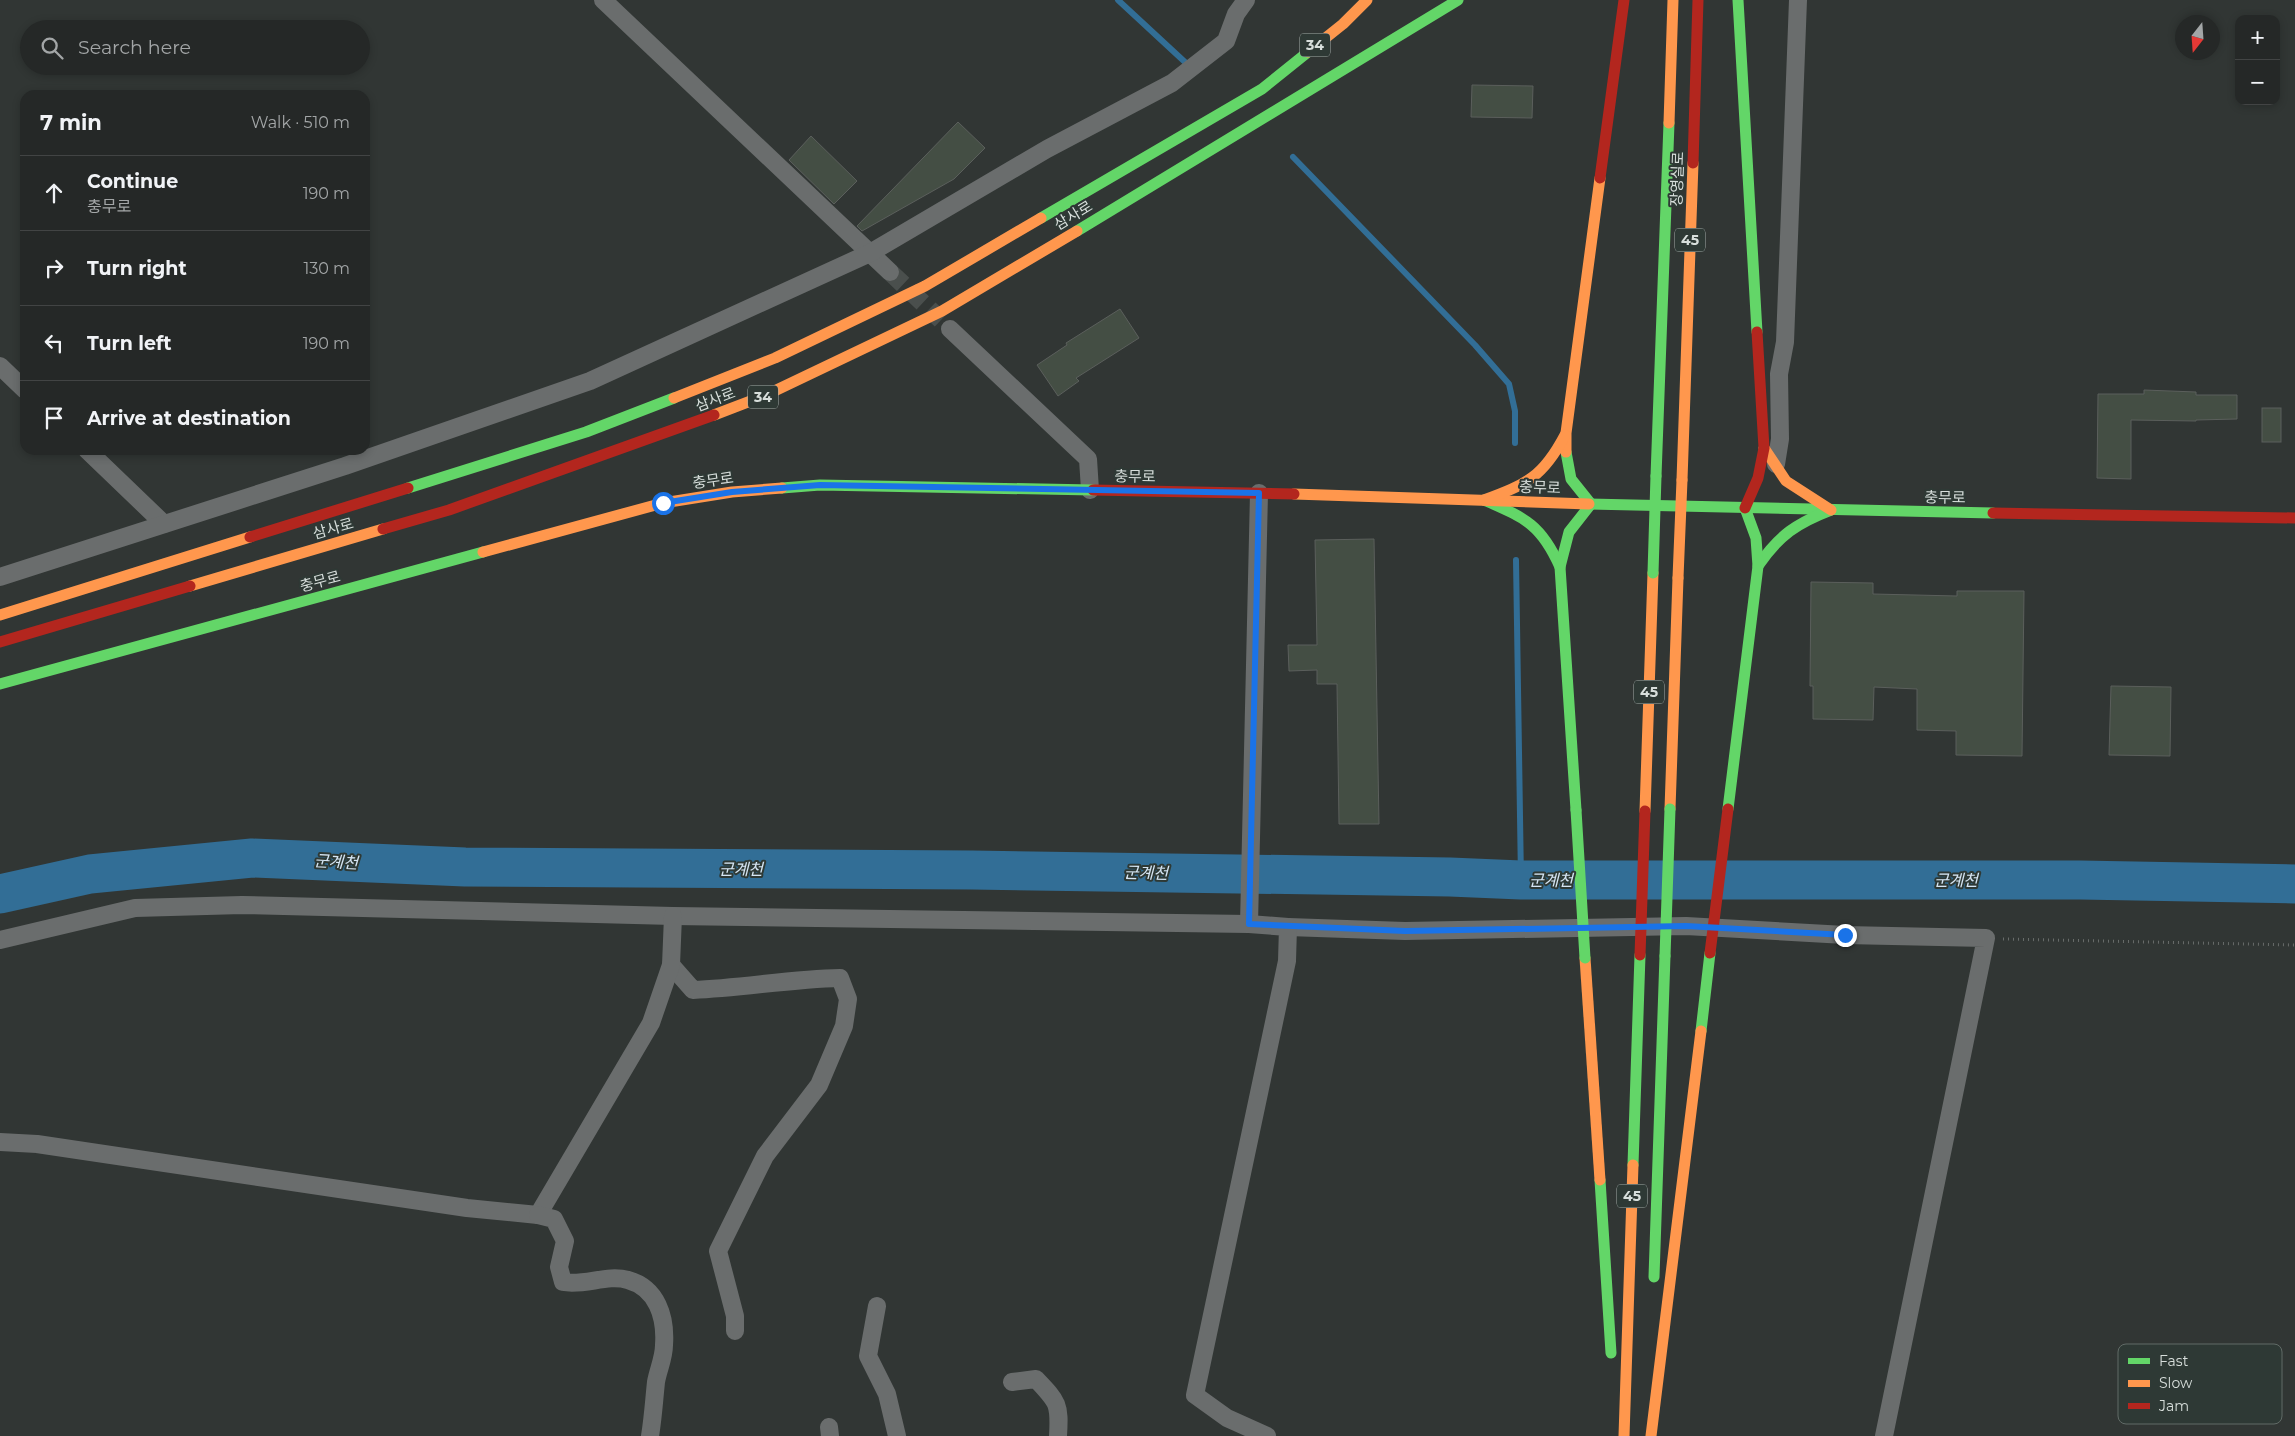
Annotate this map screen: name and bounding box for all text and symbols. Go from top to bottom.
north arrow [2175,15,2220,60]
map controls [2235,15,2280,105]
button: + [2235,15,2280,60]
search box [20,20,370,75]
icon: search [38,34,66,62]
road number: 34 [1300,34,1330,56]
text: Search here [78,36,191,59]
button: − [2235,60,2280,105]
text: 7 min [40,110,102,135]
text: Walk · 510 m [251,113,350,132]
street label: 장영실로 [1667,151,1687,207]
text: Continue [87,170,178,193]
icon: ahead [40,179,68,207]
text: 190 m [303,184,350,203]
street label: 삼사로 [1050,196,1096,234]
text: 충무로 [87,197,131,216]
road number: 45 [1675,228,1705,252]
icon: right [40,254,68,282]
text: Turn right [87,257,187,280]
text: 130 m [303,259,350,278]
icon: left [40,329,68,357]
text: Turn left [87,332,172,355]
text: 190 m [303,334,350,353]
street label: 삼사로 [692,383,738,415]
road number: 34 [748,386,778,408]
icon: arrive [40,404,68,432]
text: Arrive at destination [87,407,291,430]
street label: 충무로 [1114,466,1156,486]
street label: 충무로 [691,468,735,492]
street label: 충무로 [1519,477,1561,497]
street label: 충무로 [1924,487,1966,507]
route start [652,492,675,515]
street label: 삼사로 [310,513,356,543]
street label: 충무로 [298,566,342,596]
road number: 45 [1634,680,1664,704]
water label: 군계천 [313,851,361,873]
water label: 군계천 [719,860,765,879]
water label: 군계천 [1124,863,1171,883]
water label: 군계천 [1529,871,1575,890]
water label: 군계천 [1934,871,1980,890]
route end [1834,924,1857,947]
road number: 45 [1617,1184,1647,1208]
legend [2118,1344,2282,1424]
text: Fast [2159,1352,2189,1370]
text: Slow [2159,1374,2193,1392]
text: Jam [2158,1397,2189,1415]

